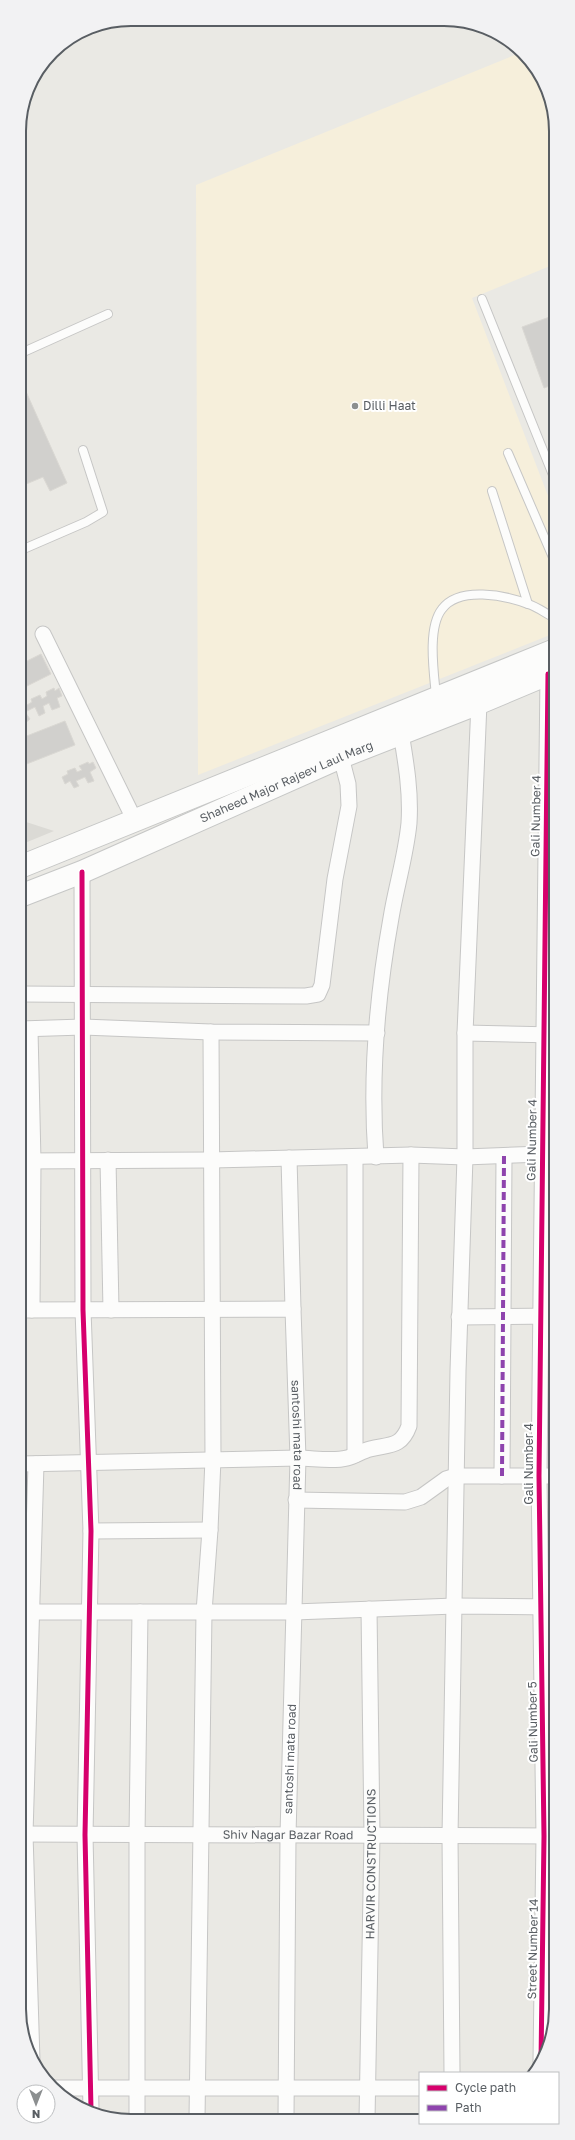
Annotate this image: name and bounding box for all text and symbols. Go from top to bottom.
place label: Dilli Haat [363,398,416,413]
marker: Dilli Haat [350,401,360,411]
street label: Shaheed Major Rajeev Laul Marg [197,737,375,826]
street label: Gali Number 4 [527,775,544,857]
street label: Gali Number 4 [523,1099,540,1181]
street label: santoshi mata road [288,1380,306,1490]
street label: Gali Number 4 [521,1423,536,1505]
street label: Gali Number 5 [524,1681,541,1763]
street label: santoshi mata road [280,1704,299,1814]
street label: HARVIR CONSTRUCTIONS [362,1788,379,1940]
street label: Shiv Nagar Bazar Road [223,1827,353,1842]
street label: Street Number 14 [524,1899,541,1999]
legend [419,2072,559,2124]
text: Cycle path [455,2080,516,2095]
north arrow [16,2084,56,2124]
text: Path [455,2100,482,2115]
text: N [32,2108,40,2121]

